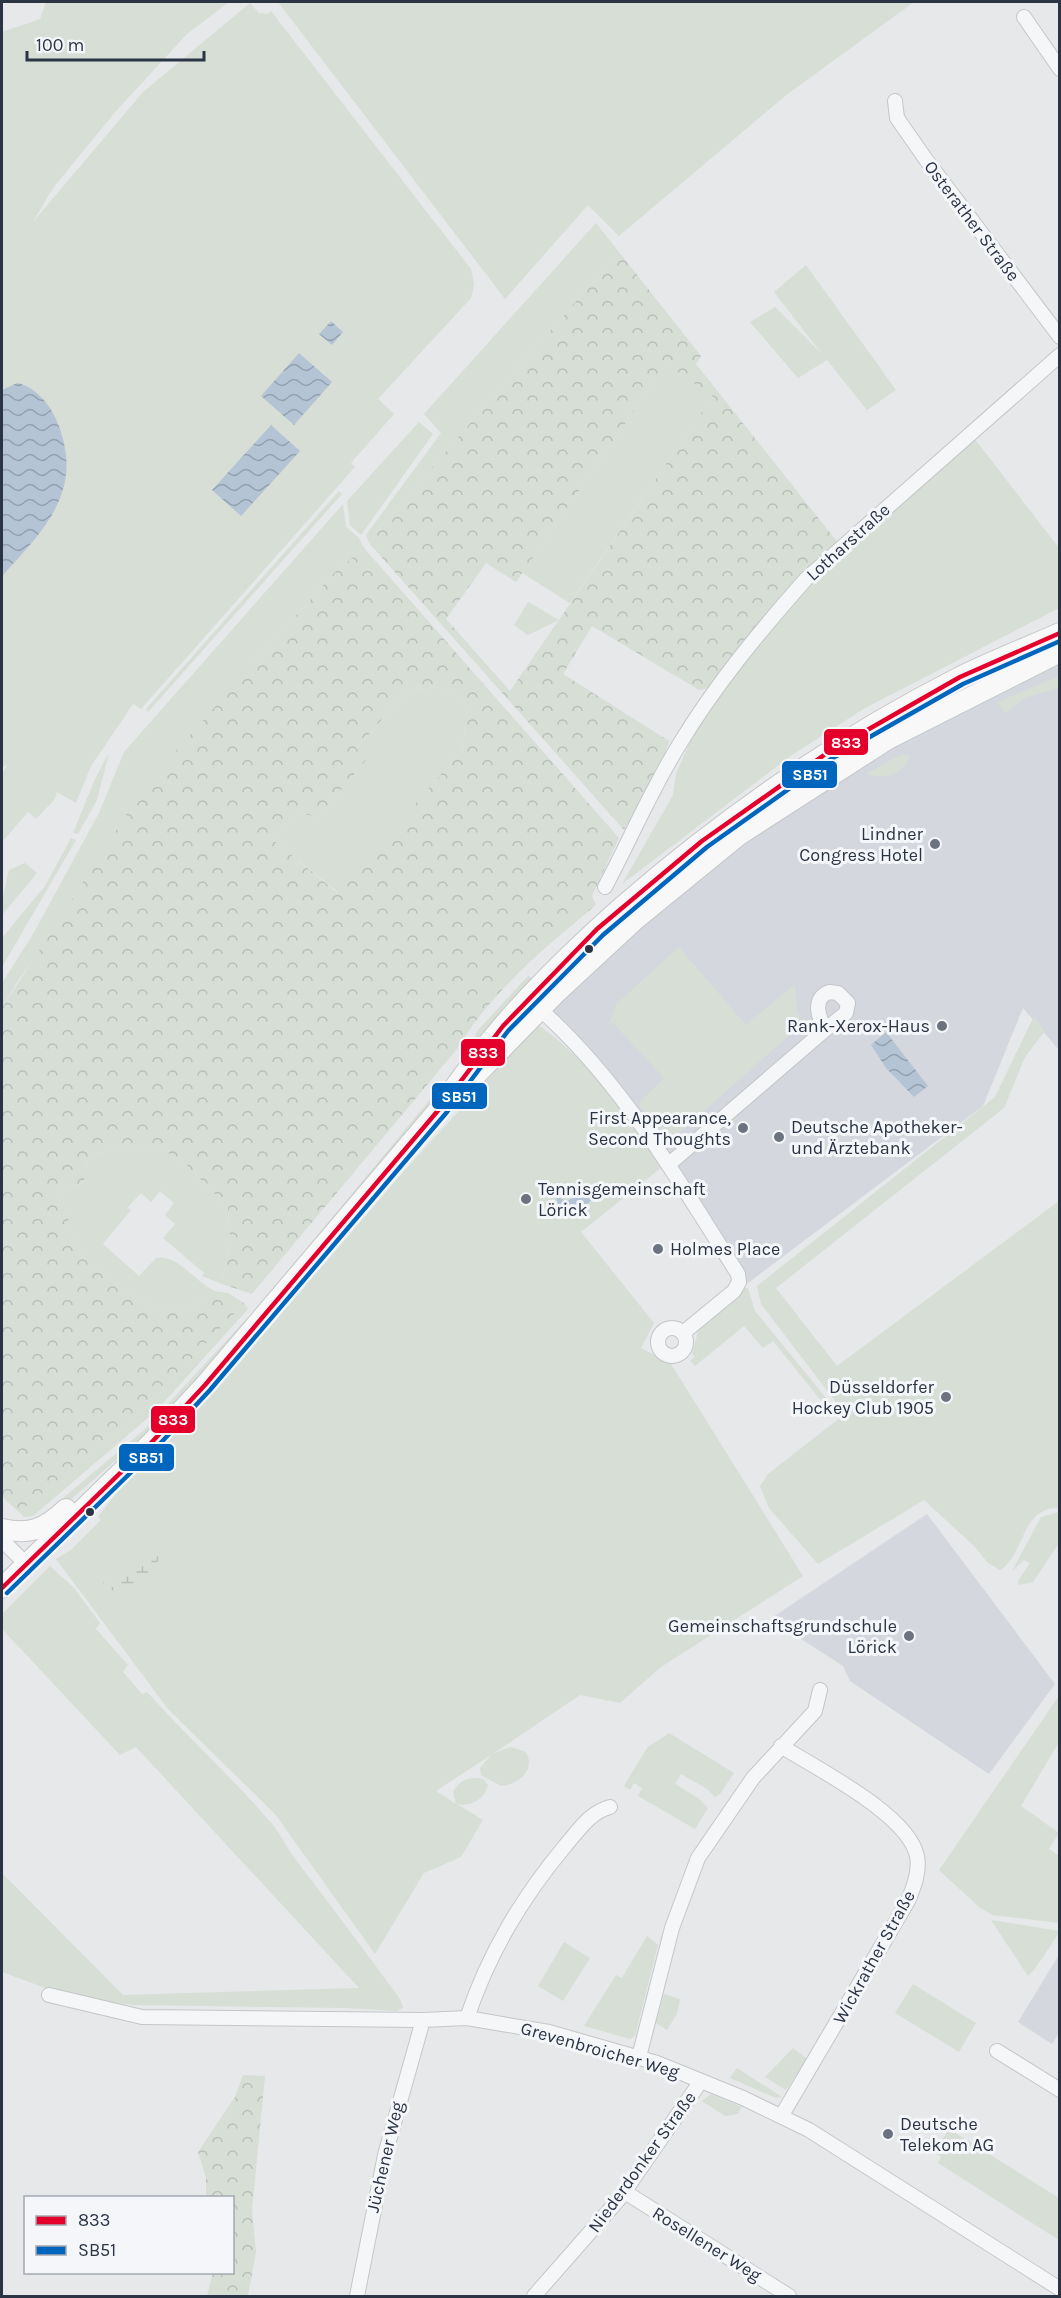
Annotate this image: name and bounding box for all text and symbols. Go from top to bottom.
scale bar [27,24,204,62]
text: 100 m [36,34,84,56]
street label: Osterather Straße [919,156,1025,286]
street label: Lotharstraße [802,499,894,585]
line badge: 833 [823,728,869,756]
text: 833 [831,733,861,752]
line badge: SB51 [781,760,838,789]
text: SB51 [792,765,828,784]
place label: Lindner Congress Hotel [799,823,923,866]
marker: Lindner Congress Hotel [928,837,942,851]
unlabelled marker [583,943,595,955]
place label: Rank-Xerox-Haus [787,1015,930,1037]
marker: Rank-Xerox-Haus [935,1019,949,1033]
line badge: 833 [460,1038,506,1067]
text: 833 [468,1043,498,1062]
line badge: SB51 [431,1082,488,1110]
text: SB51 [441,1087,477,1106]
place label: First Appearance, Second Thoughts [588,1107,731,1150]
place label: Deutsche Apotheker- und Ärztebank [791,1116,963,1159]
marker: First Appearance, Second Thoughts [736,1121,750,1135]
marker: Deutsche Apotheker- und Ärztebank [772,1130,786,1144]
place label: Tennisgemeinschaft Lörick [538,1178,706,1221]
marker: Tennisgemeinschaft Lörick [519,1192,533,1206]
place label: Holmes Place [670,1238,780,1260]
marker: Holmes Place [651,1242,665,1256]
place label: Düsseldorfer Hockey Club 1905 [792,1376,934,1419]
marker: Düsseldorfer Hockey Club 1905 [939,1390,953,1404]
line badge: 833 [150,1405,196,1434]
text: 833 [158,1410,188,1429]
line badge: SB51 [118,1443,175,1472]
text: SB51 [128,1448,164,1467]
unlabelled marker [84,1506,96,1518]
place label: Gemeinschaftsgrundschule Lörick [668,1615,897,1658]
marker: Gemeinschaftsgrundschule Lörick [902,1629,916,1643]
street label: Wickrather Straße [828,1886,920,2028]
street label: Grevenbroicher Weg [518,2017,682,2083]
street label: Niederdonker Straße [583,2087,701,2237]
street label: Jüchener Weg [362,2099,408,2215]
place label: Deutsche Telekom AG [900,2113,994,2156]
marker: Deutsche Telekom AG [881,2127,895,2141]
legend [24,2196,234,2274]
street label: Rosellener Weg [648,2202,766,2286]
text: 833 [78,2209,110,2231]
text: SB51 [78,2239,116,2261]

